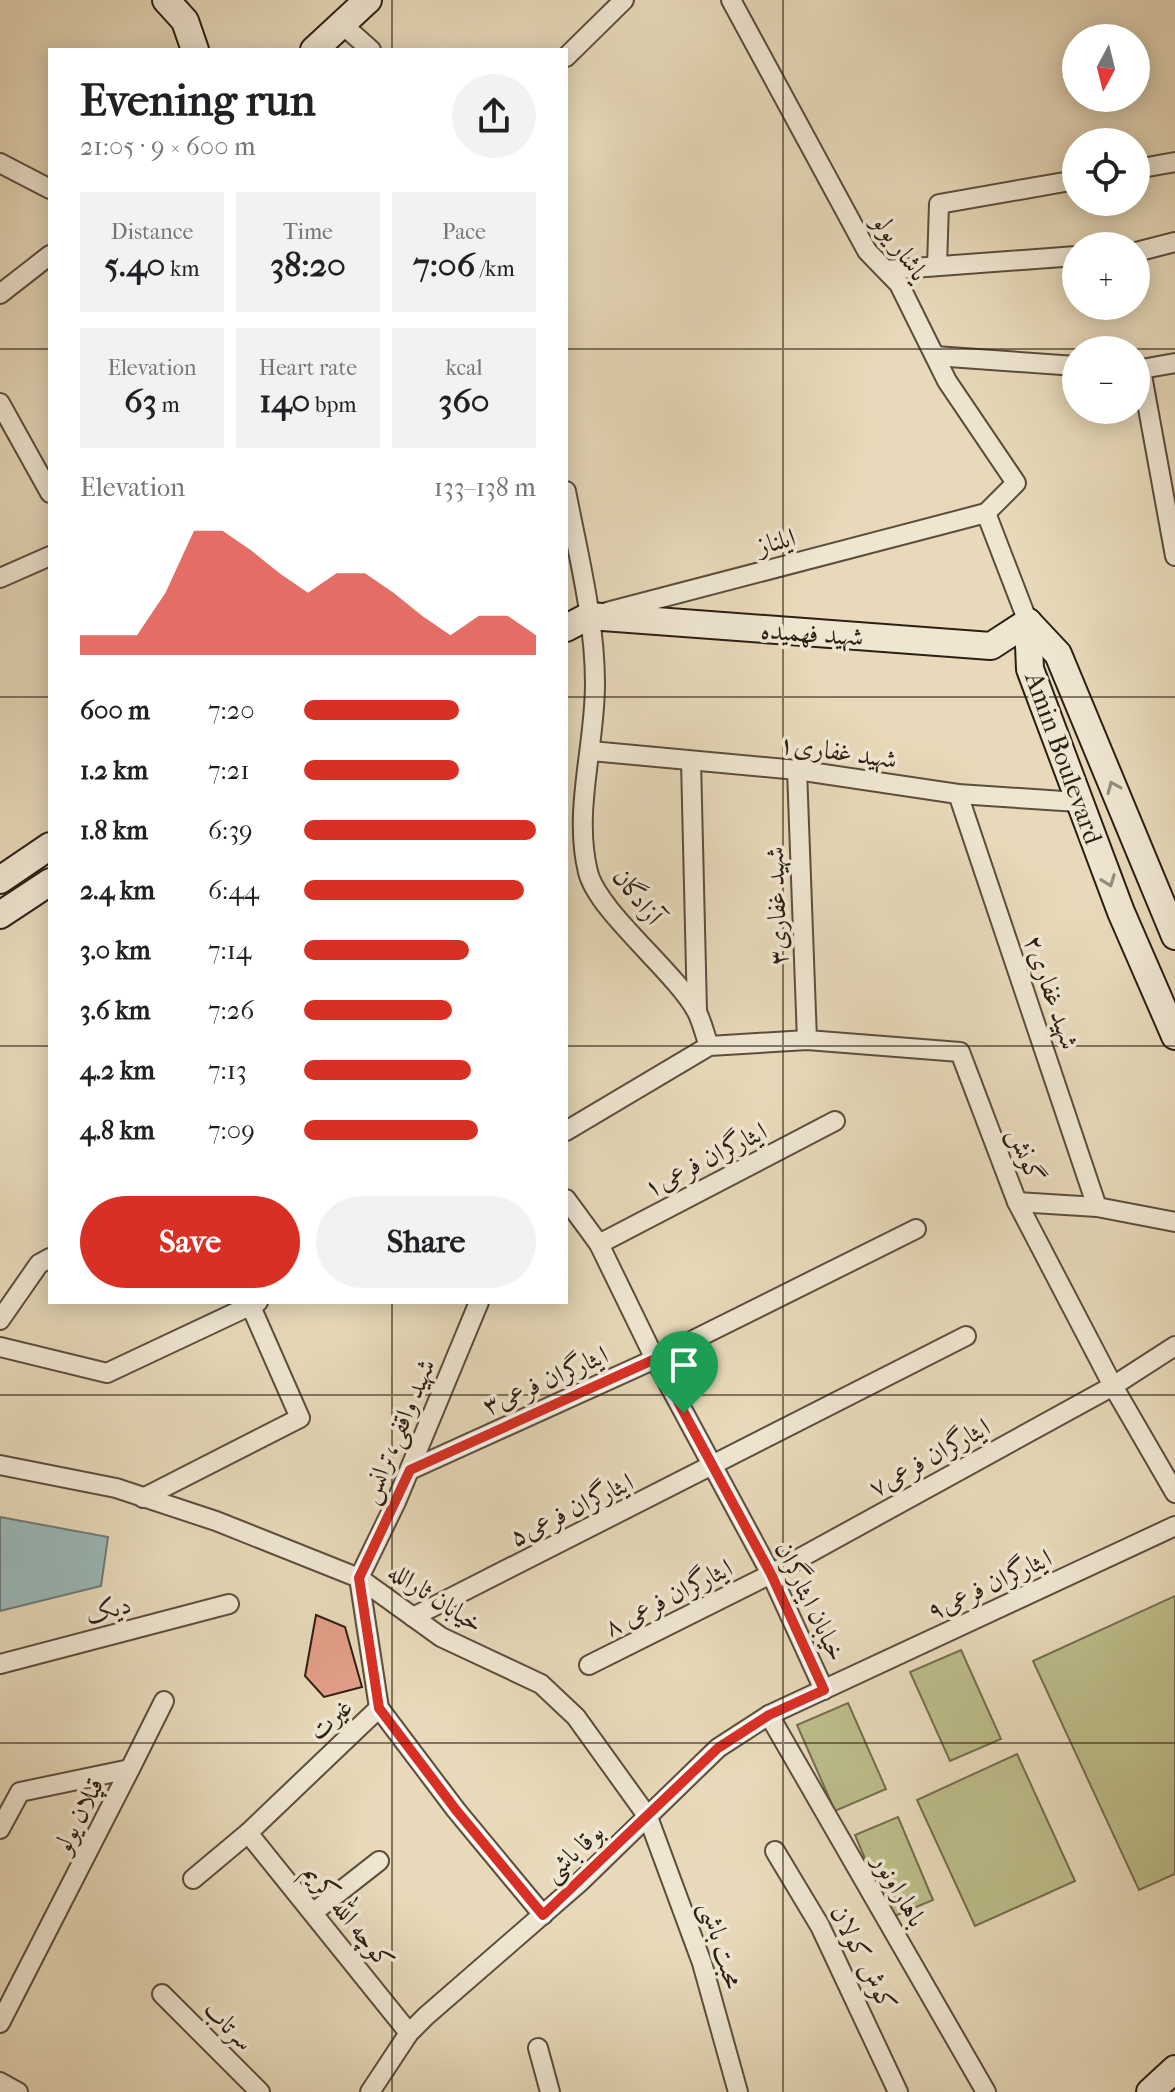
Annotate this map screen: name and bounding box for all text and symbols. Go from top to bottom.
north arrow [1062,24,1150,112]
map controls [1062,24,1150,424]
button: share [452,74,536,158]
text: Evening run [80,75,315,126]
button: locate [1062,128,1150,216]
text: 21:05 · 9 × 600 m [80,131,256,162]
street label: یاشار یولو [864,205,936,289]
text: Distance [111,219,193,245]
text: Time [283,219,333,245]
text: Pace [442,219,486,245]
button: + [1062,232,1150,320]
text: 5.40 [104,245,165,285]
text: 38:20 [270,245,346,285]
text: 7:06 [413,245,475,285]
text: km [165,256,200,282]
text: /km [475,256,515,282]
button: − [1062,336,1150,424]
text: Elevation [108,355,196,381]
text: Heart rate [259,355,357,381]
text: kcal [445,355,483,381]
text: 63 [124,381,157,421]
text: 140 [259,381,310,421]
text: 360 [438,381,490,421]
text: m [157,392,180,418]
text: bpm [310,392,357,418]
text: Elevation [80,472,185,503]
text: 133–138 m [434,472,536,503]
street label: ایلناز [751,522,799,562]
street label: شهید فهمیده [759,614,864,654]
street label: Amin Boulevard [1018,667,1109,849]
text: 600 m [80,695,150,726]
text: 7:20 [208,695,255,726]
street label: شهید غفاری۱ [777,728,899,776]
text: 1.2 km [80,755,148,786]
text: 7:21 [208,755,250,786]
one-way arrow [1106,780,1123,794]
text: 1.8 km [80,815,148,846]
text: 6:39 [208,815,253,846]
street label: شهید غفاری۳ [759,846,795,966]
street label: آزادگان [606,862,671,933]
one-way arrow [1099,874,1115,888]
text: 2.4 km [80,875,155,906]
text: 6:44 [208,875,259,906]
street label: شهید غفاری۲ [1017,931,1086,1054]
text: 3.0 km [80,935,151,966]
text: 7:14 [208,935,251,966]
text: 3.6 km [80,995,150,1026]
text: 7:26 [208,995,254,1026]
text: 4.2 km [80,1055,155,1086]
text: 7:13 [208,1055,247,1086]
street label: ایثارگران فرعی۱ [638,1113,772,1205]
text: 4.8 km [80,1115,155,1146]
text: 7:09 [208,1115,255,1146]
street label: گونش [1000,1123,1051,1188]
button: Save [80,1196,300,1288]
button: Share [316,1196,536,1288]
pin [650,1331,718,1413]
street label: ایثارگران فرعی۳ [477,1337,613,1423]
icon: arrive [662,1343,706,1387]
street label: شهید واقفی،ترانس [353,1354,445,1509]
street label: ایثارگران فرعی۷ [862,1410,996,1504]
street label: ایثارگران فرعی۵ [503,1464,639,1554]
street label: خیابان ایثارگران [767,1535,855,1667]
street label: ایثارگران فرعی۹ [921,1540,1057,1628]
street label: ایثارگران فرعی ۸ [598,1550,738,1644]
street label: خیابان ثارالله [383,1555,489,1639]
street label: دیک [82,1589,134,1630]
street label: غیرت [302,1691,359,1747]
street label: قپلان یولو [45,1773,112,1861]
street label: بوقا باشی [536,1816,612,1890]
street label: باهاراونور [864,1846,933,1933]
street label: کوچه الله کریم [291,1854,405,1980]
street label: محبت باشی [691,1898,749,1994]
street label: کوش کولان [823,1900,904,2017]
street label: سرتاب [196,1994,260,2058]

